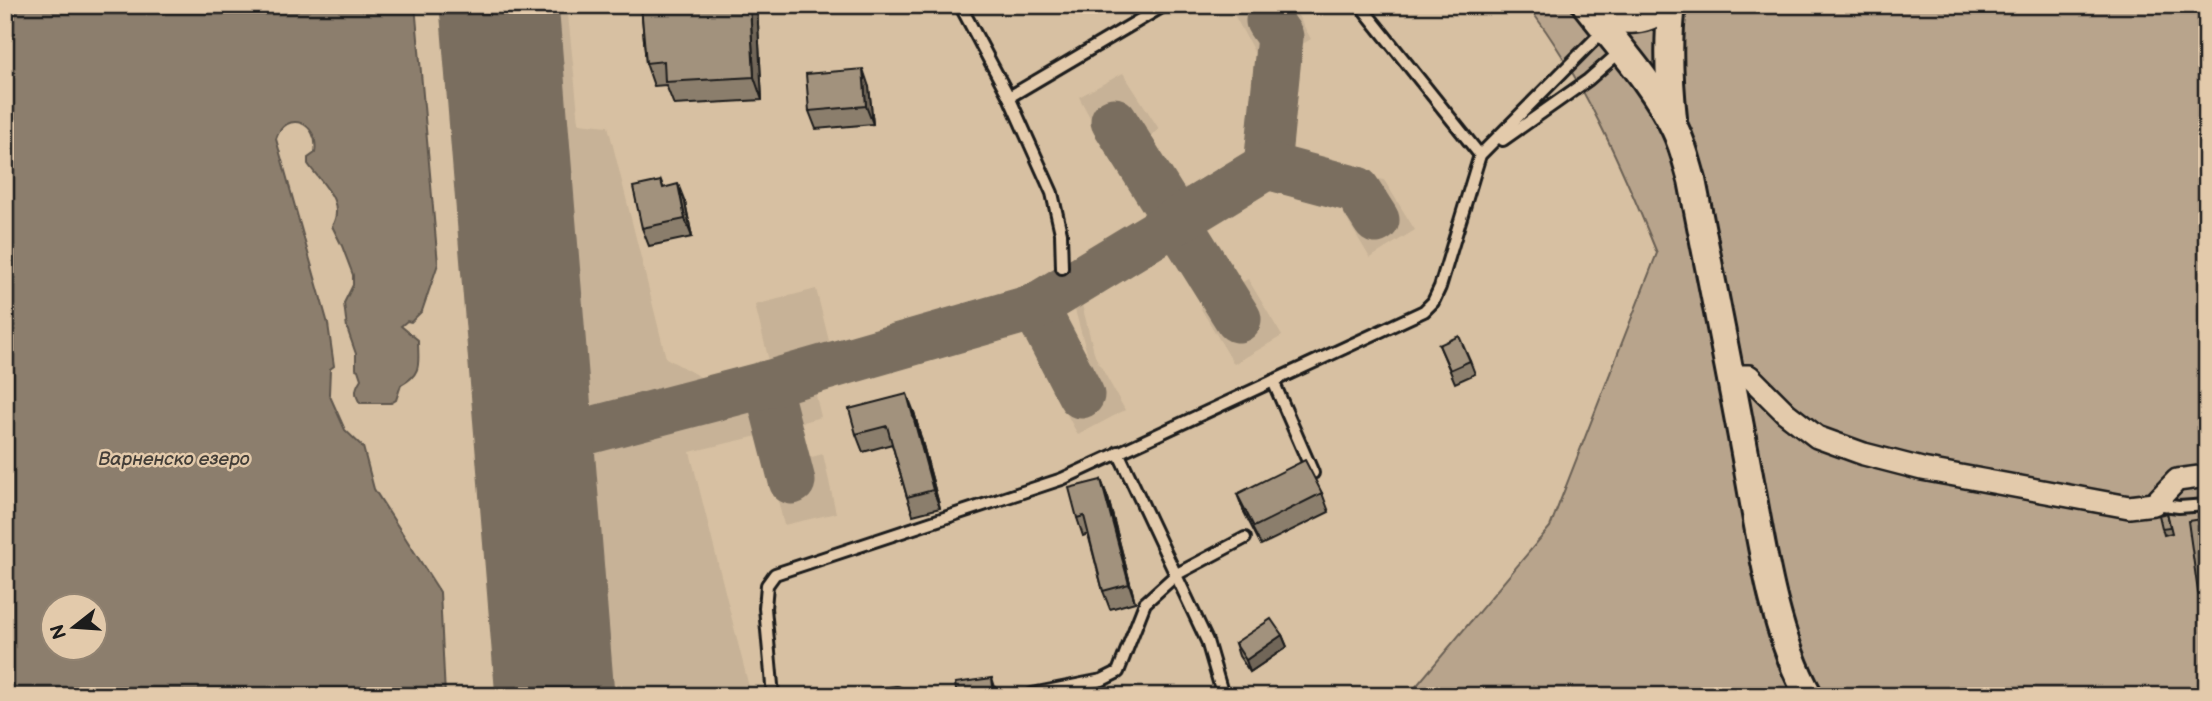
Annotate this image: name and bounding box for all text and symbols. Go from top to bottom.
water label: Варненско езеро [98,448,250,471]
north arrow [38,592,108,662]
text: N [46,621,72,642]

